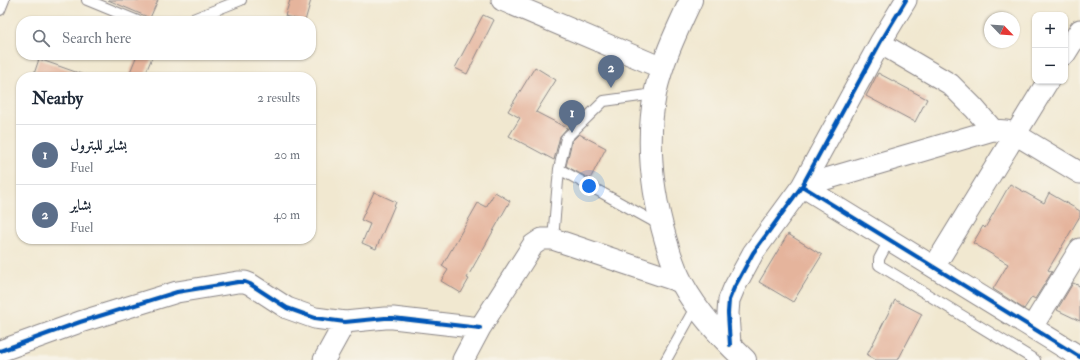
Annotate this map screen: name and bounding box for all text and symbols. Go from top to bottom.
north arrow [984,12,1020,48]
map controls [1032,12,1068,84]
button: + [1032,12,1068,48]
search box [16,16,316,60]
icon: search [30,27,52,49]
text: Search here [62,29,131,48]
button: − [1032,48,1068,84]
pin: 2 [598,55,624,88]
text: Nearby [32,88,83,109]
text: 2 results [257,90,300,106]
pin: 1 [559,100,585,133]
text: بشاير للبترول [70,136,127,155]
text: 1 [43,147,47,163]
text: 20 m [274,147,300,163]
text: Fuel [70,160,93,176]
your location [579,176,599,196]
text: بشاير [70,196,91,215]
text: 2 [42,207,48,223]
text: 40 m [274,207,300,223]
text: Fuel [70,220,93,236]

